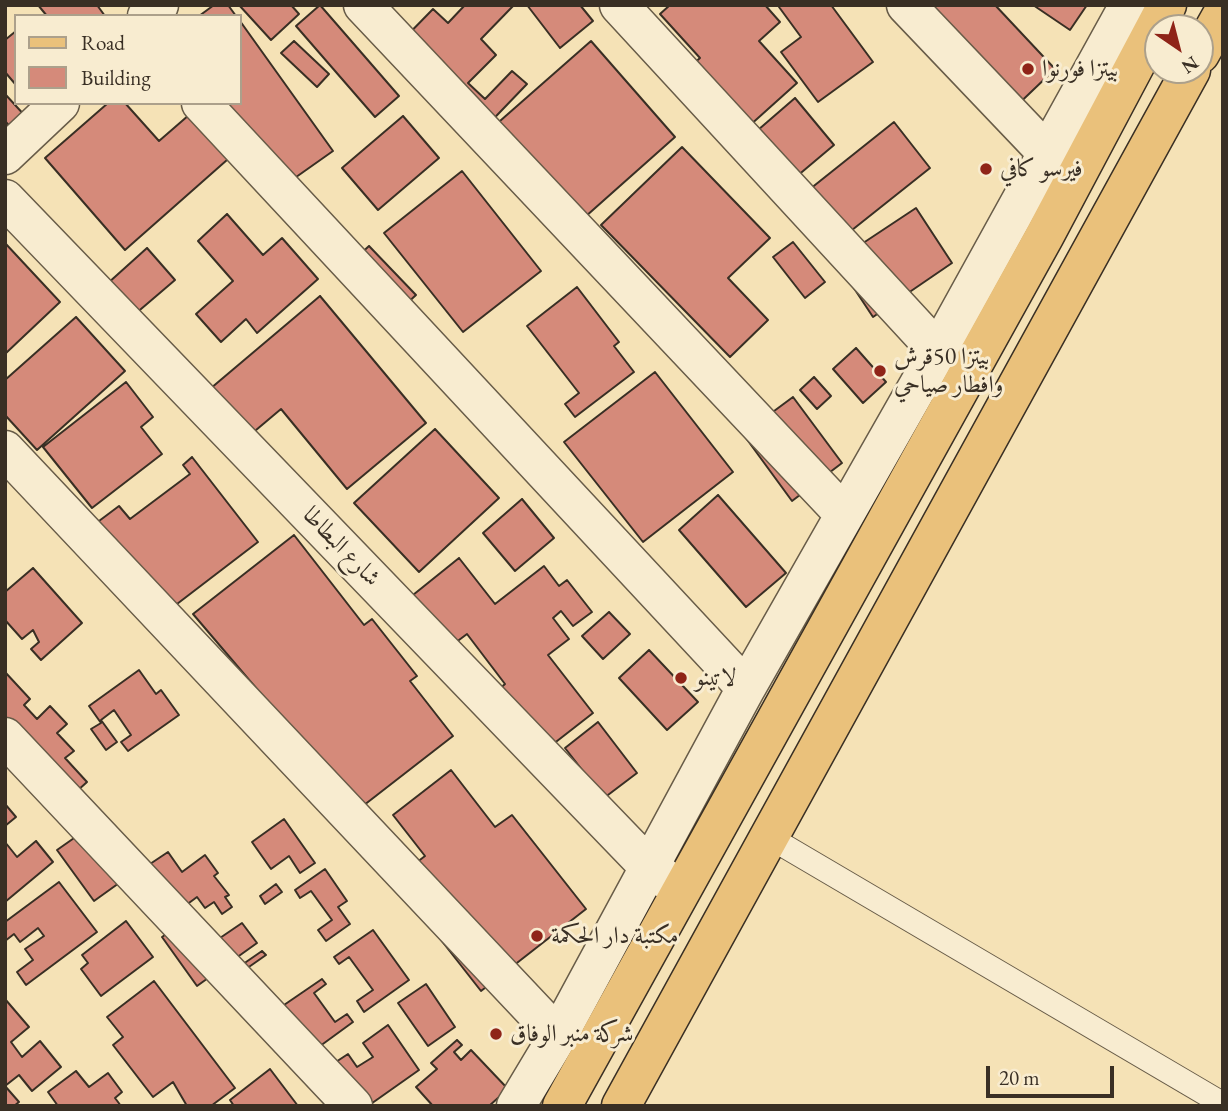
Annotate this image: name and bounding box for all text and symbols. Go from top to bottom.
legend [14,14,242,105]
north arrow [1144,14,1214,84]
text: Road [81,29,125,56]
text: N [1177,50,1204,80]
place label: بيتزا فورنوا [1042,55,1118,83]
marker: بيتزا فورنوا [1020,61,1036,77]
text: Building [81,64,151,91]
place label: فيرسو كافي [1000,155,1083,183]
marker: فيرسو كافي [978,161,994,177]
place label: بيتزا 50قرش وافطار صياحي [894,343,1003,399]
marker: بيتزا 50قرش وافطار صياحي [872,363,888,379]
street label: شارع البطاطا [296,501,386,593]
place label: لاتينو [695,664,736,692]
marker: لاتينو [673,670,689,686]
place label: مكتبة دار الحكمة [551,922,679,950]
marker: مكتبة دار الحكمة [529,928,545,944]
place label: شركة منبر الوفاق [510,1020,633,1048]
marker: شركة منبر الوفاق [488,1026,504,1042]
scale bar [990,1052,1118,1096]
text: 20 m [999,1064,1040,1091]

